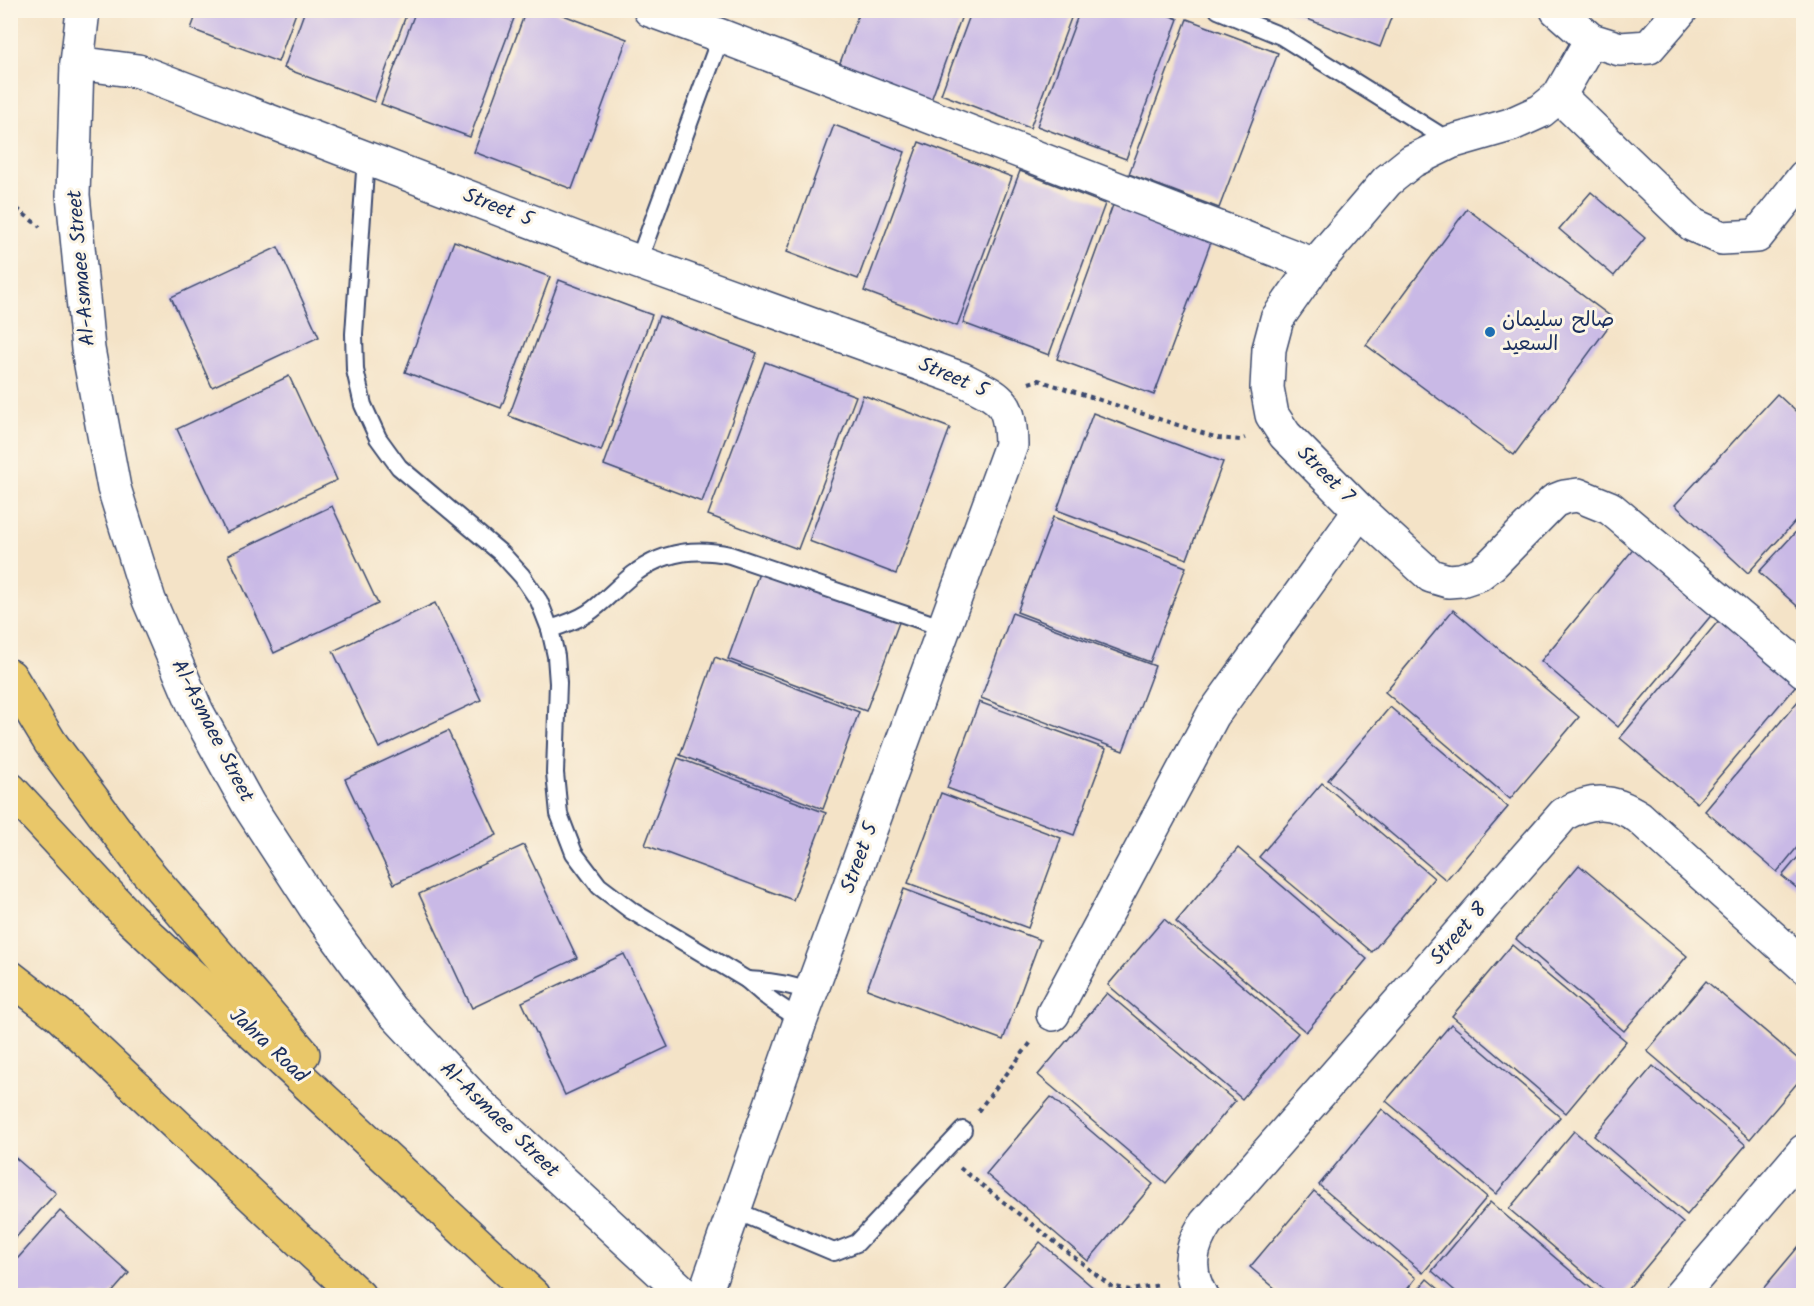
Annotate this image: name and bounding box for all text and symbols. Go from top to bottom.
street label: Street 5 [458,180,540,237]
street label: Al-Asmaee Street [59,188,105,347]
place label: صالح سليمان السعيد [1502,304,1614,361]
marker: صالح سليمان السعيد [1483,325,1497,339]
street label: Street 5 [913,349,995,408]
street label: Street 7 [1288,438,1363,513]
street label: Al-Asmaee Street [162,654,263,809]
street label: Street 5 [832,816,889,898]
street label: Street 8 [1422,895,1496,973]
street label: Jahra Road [221,1000,316,1092]
street label: Al-Asmaee Street [431,1054,567,1187]

